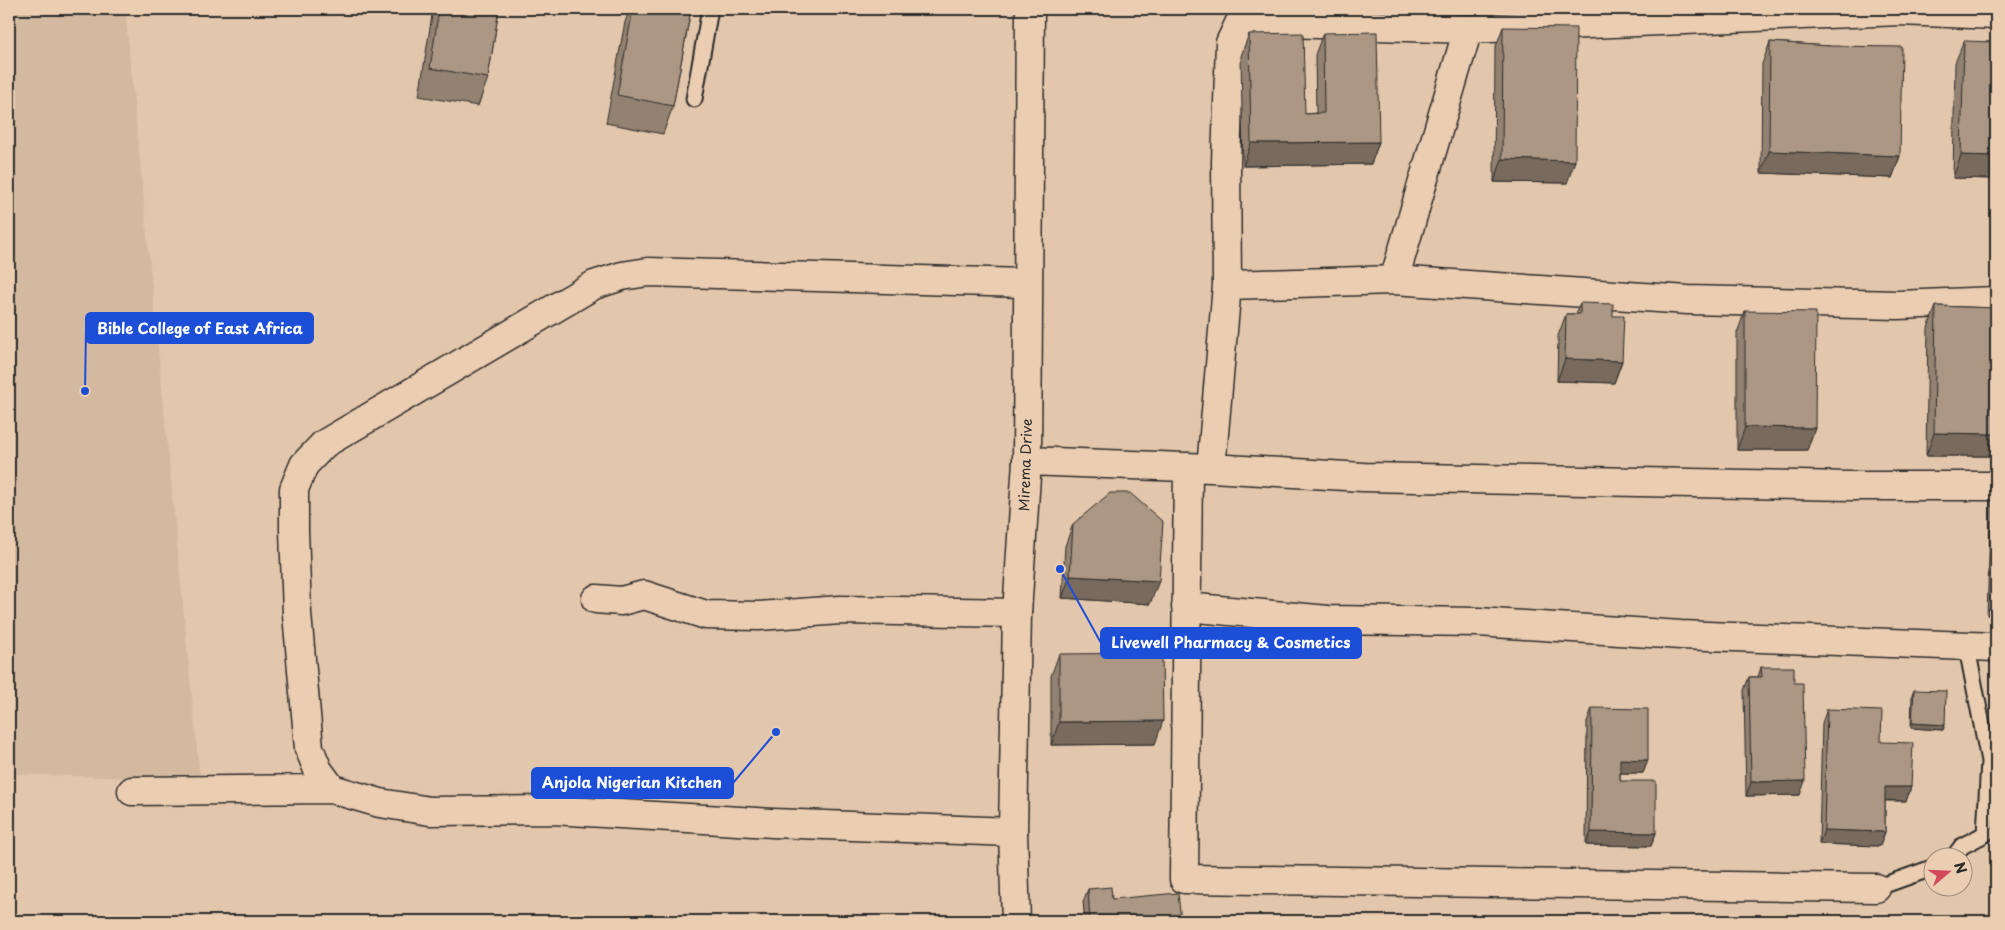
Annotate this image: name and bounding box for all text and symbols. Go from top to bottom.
callout: Bible College of East Africa [86,313,313,343]
text: Bible College of East Africa [97,316,304,339]
street label: Mirema Drive [1013,418,1037,512]
callout: Livewell Pharmacy & Cosmetics [1101,628,1361,658]
text: Livewell Pharmacy & Cosmetics [1111,630,1351,653]
callout: Anjola Nigerian Kitchen [532,768,733,798]
text: Anjola Nigerian Kitchen [542,770,722,793]
north arrow [1922,848,1972,898]
text: N [1949,859,1972,876]

